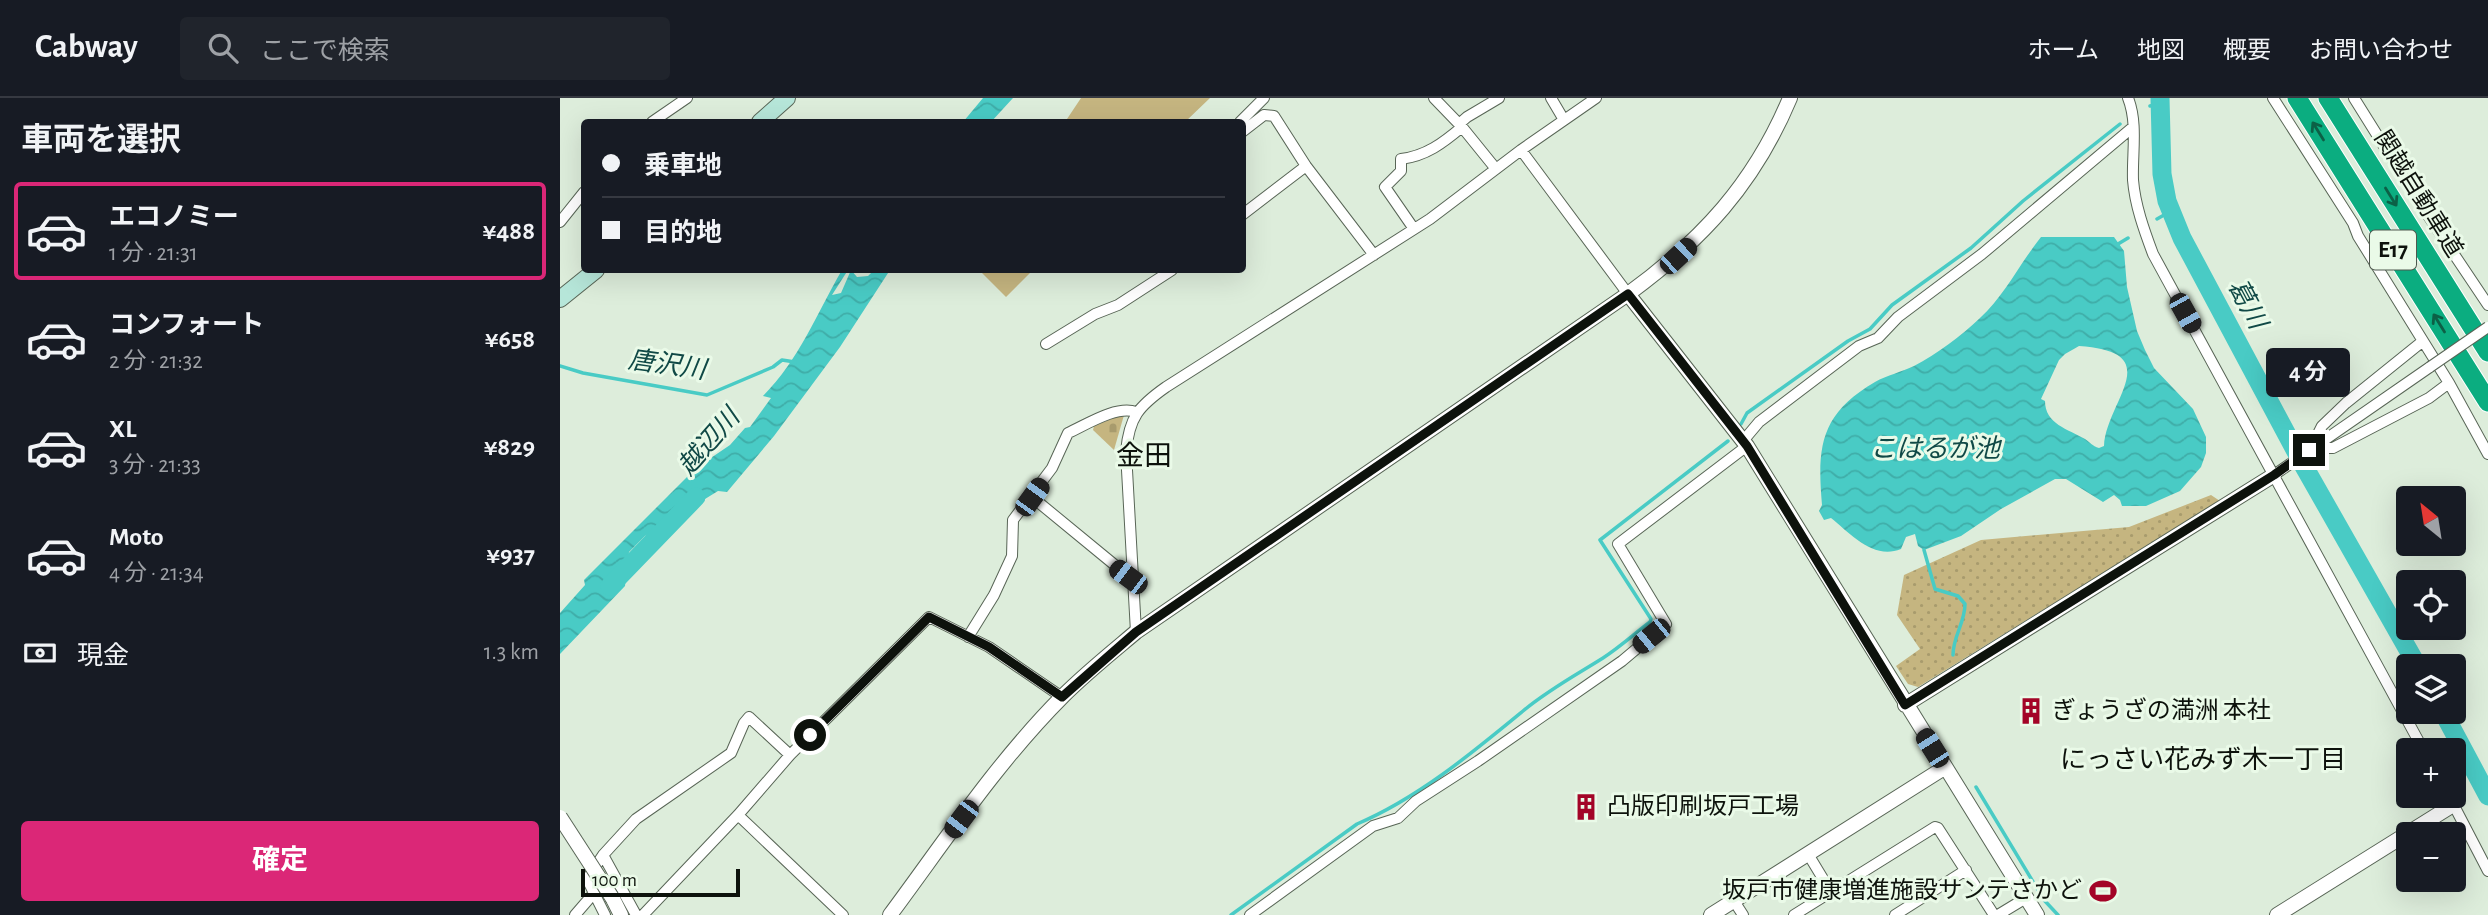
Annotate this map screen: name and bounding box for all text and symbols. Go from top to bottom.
search box [180,17,670,80]
icon: search [204,29,242,67]
text: Cabway [35,31,138,64]
text: ここで検索 [260,38,390,64]
text: ホーム [2028,39,2099,63]
text: 地図 [2137,39,2185,63]
text: 概要 [2223,39,2271,63]
text: お問い合わせ [2309,39,2453,63]
one-way arrow [2310,121,2324,141]
text: 車両を選択 [21,124,181,156]
street label: 関越自動車道 [2370,126,2468,261]
text: 乗車地 [644,153,722,179]
one-way arrow [2384,187,2398,207]
icon: car [25,200,88,263]
text: エコノミー [109,204,239,230]
text: ¥488 [483,218,535,244]
text: 目的地 [644,220,722,246]
road number: E17 [2370,230,2416,270]
car [1656,234,1701,278]
text: 1 分 · 21:31 [109,242,198,265]
water label: 葛川 [2223,274,2273,336]
car [2166,290,2205,336]
icon: car [25,308,88,371]
text: コンフォート [109,312,264,338]
one-way arrow [2431,314,2445,334]
text: ¥658 [485,326,535,352]
water label: 唐沢川 [627,346,711,384]
callout: 4 分 [2267,348,2351,398]
text: 2 分 · 21:32 [109,350,203,373]
text: 4 分 [2289,361,2327,384]
water label: 越辺川 [673,401,746,480]
icon: car [25,416,88,479]
text: XL [109,416,136,442]
text: ¥829 [484,434,535,460]
water label: こはるが池 [1870,434,2003,462]
route end [2293,434,2325,466]
district label: 金田 [1116,441,1172,471]
text: 3 分 · 21:33 [109,454,201,477]
car [1012,474,1053,520]
north arrow [2396,486,2466,556]
map controls [2396,486,2466,892]
icon: car [25,524,88,587]
text: Moto [109,524,164,550]
text: ¥937 [486,542,535,568]
car [1105,556,1152,598]
text: 4 分 · 21:34 [109,562,204,585]
button: locate [2396,570,2466,640]
car [1629,615,1674,657]
icon: cash [21,634,59,672]
text: 1.3 km [484,641,539,664]
text: 現金 [77,643,129,669]
button: layers [2396,654,2466,724]
building icon: ぎょうざの満洲 本社 [2016,696,2046,726]
place label: ぎょうざの満洲 本社 [2052,697,2271,723]
route start [794,719,826,751]
car [1912,725,1953,771]
button: + [2396,738,2466,808]
district label: にっさい花みず木一丁目 [2060,745,2346,773]
building icon: 凸版印刷坂戸工場 [1571,792,1601,822]
place label: 凸版印刷坂戸工場 [1607,793,1799,819]
car [940,796,983,842]
button: 確定 [21,821,539,901]
button: − [2396,822,2466,892]
scale bar [581,866,740,898]
text: 100 m [592,871,637,890]
sports icon: 坂戸市健康増進施設サンテさかど [2088,876,2118,906]
place label: 坂戸市健康増進施設サンテさかど [1722,877,2082,903]

